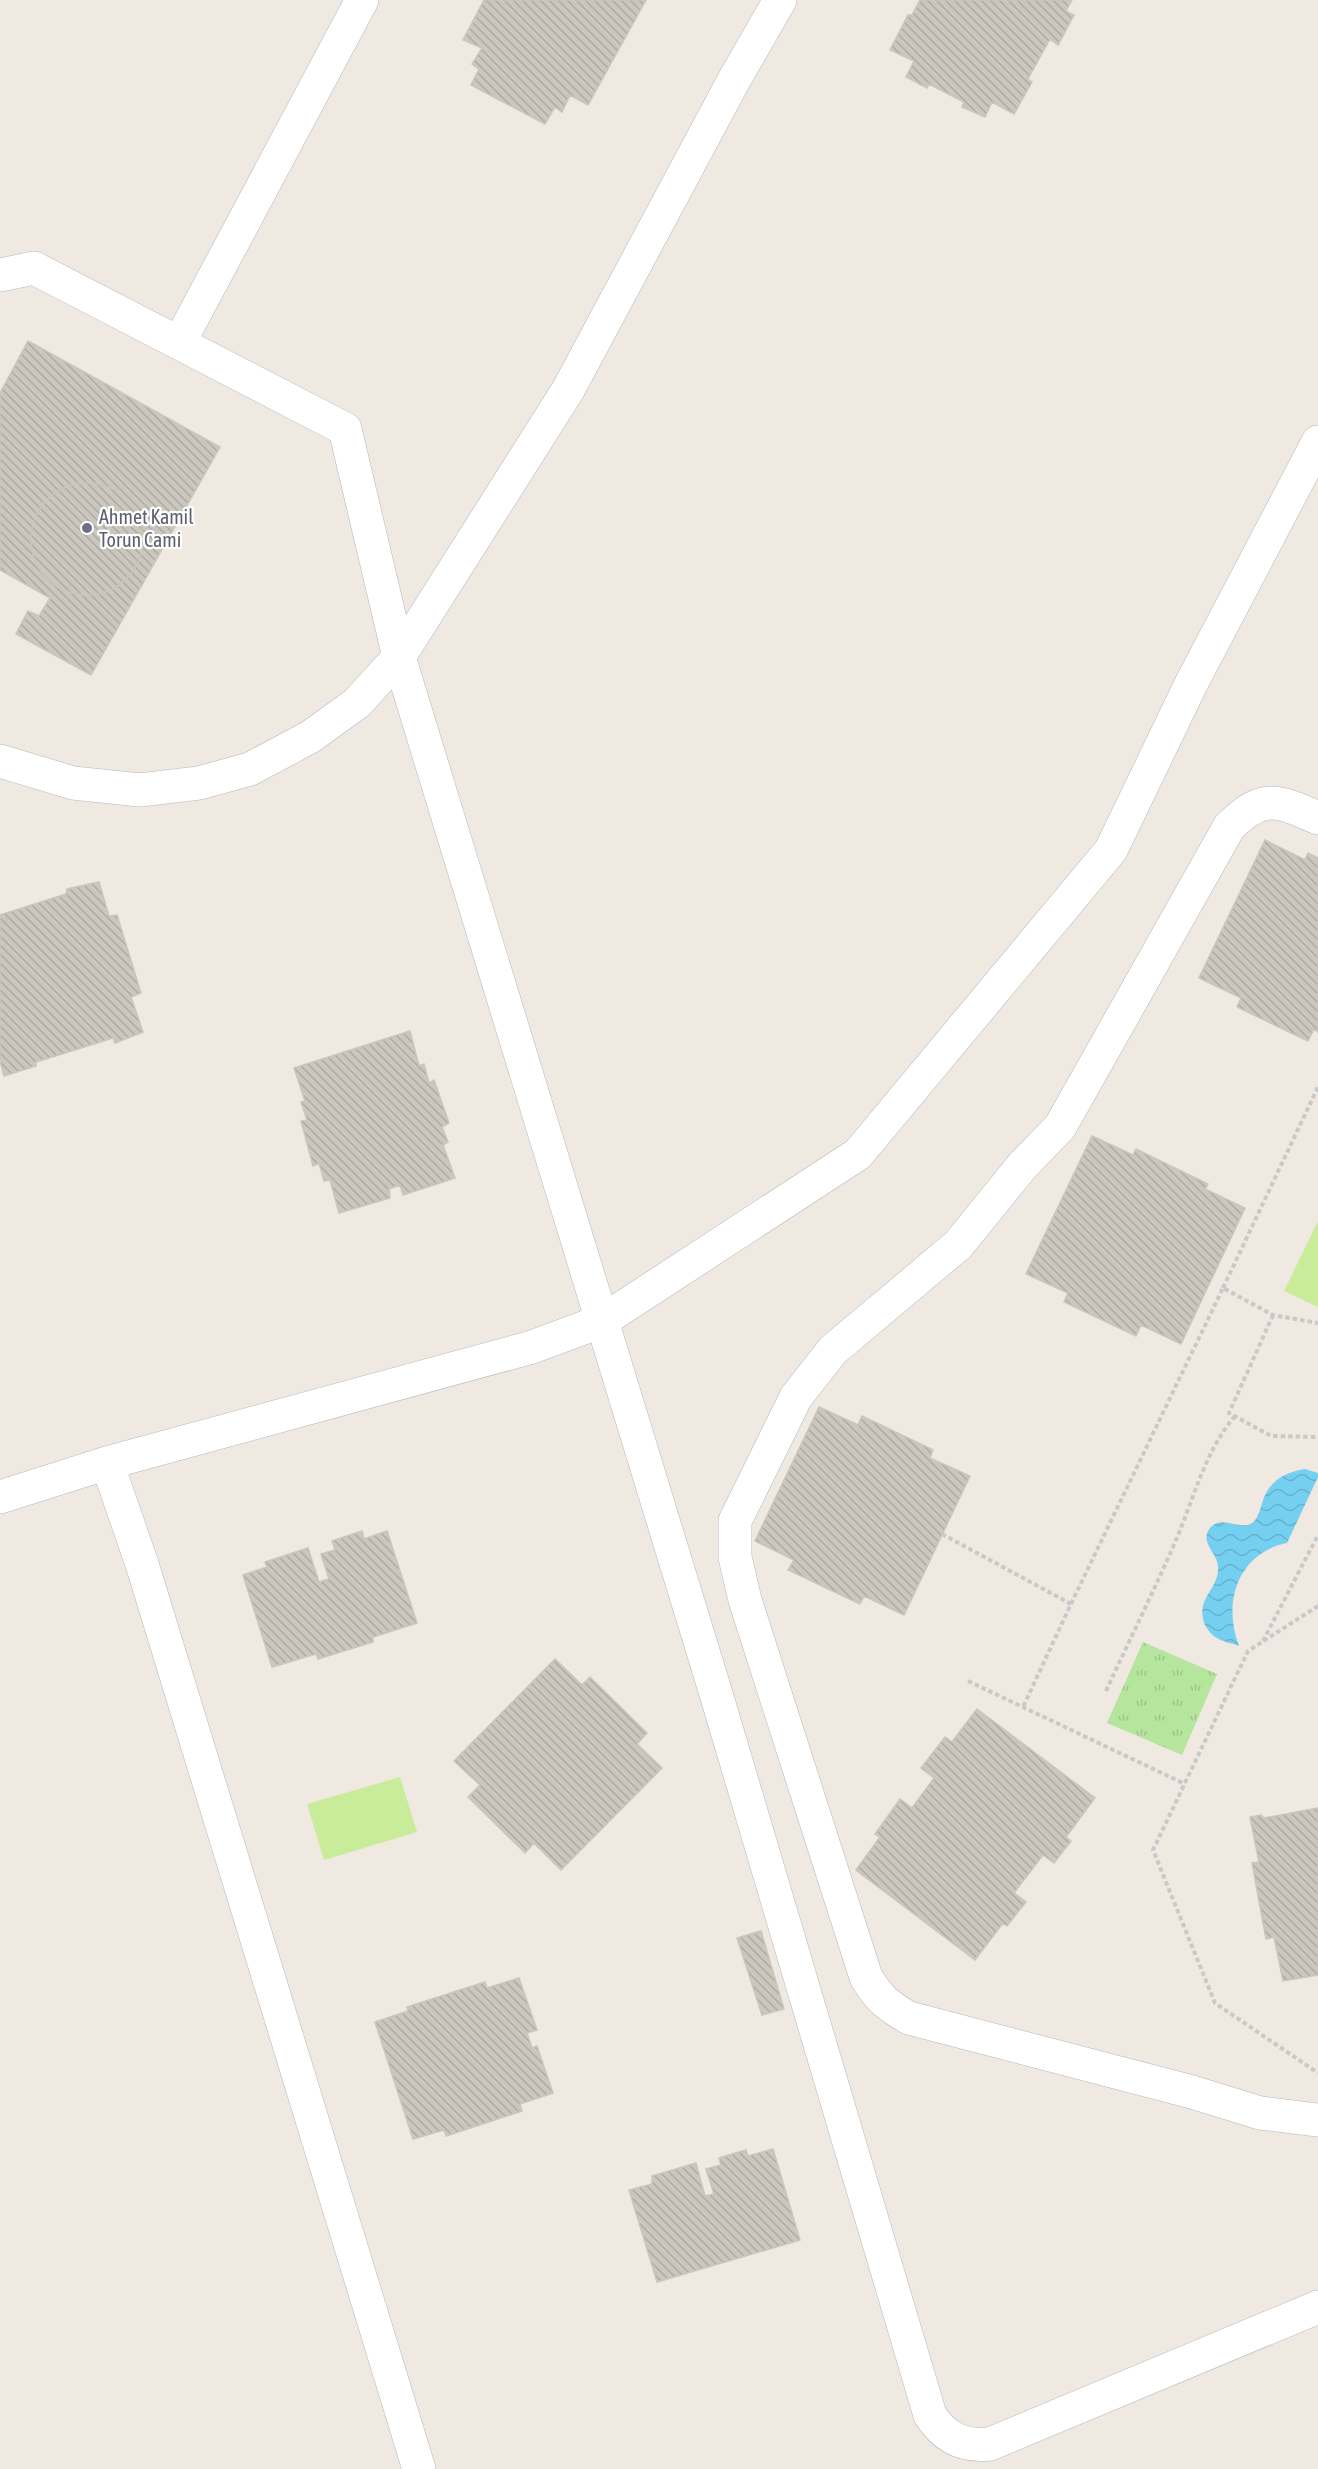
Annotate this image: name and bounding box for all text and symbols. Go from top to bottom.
place label: Ahmet Kamil Torun Cami [99,505,194,551]
marker: Ahmet Kamil Torun Cami [80,521,94,535]

